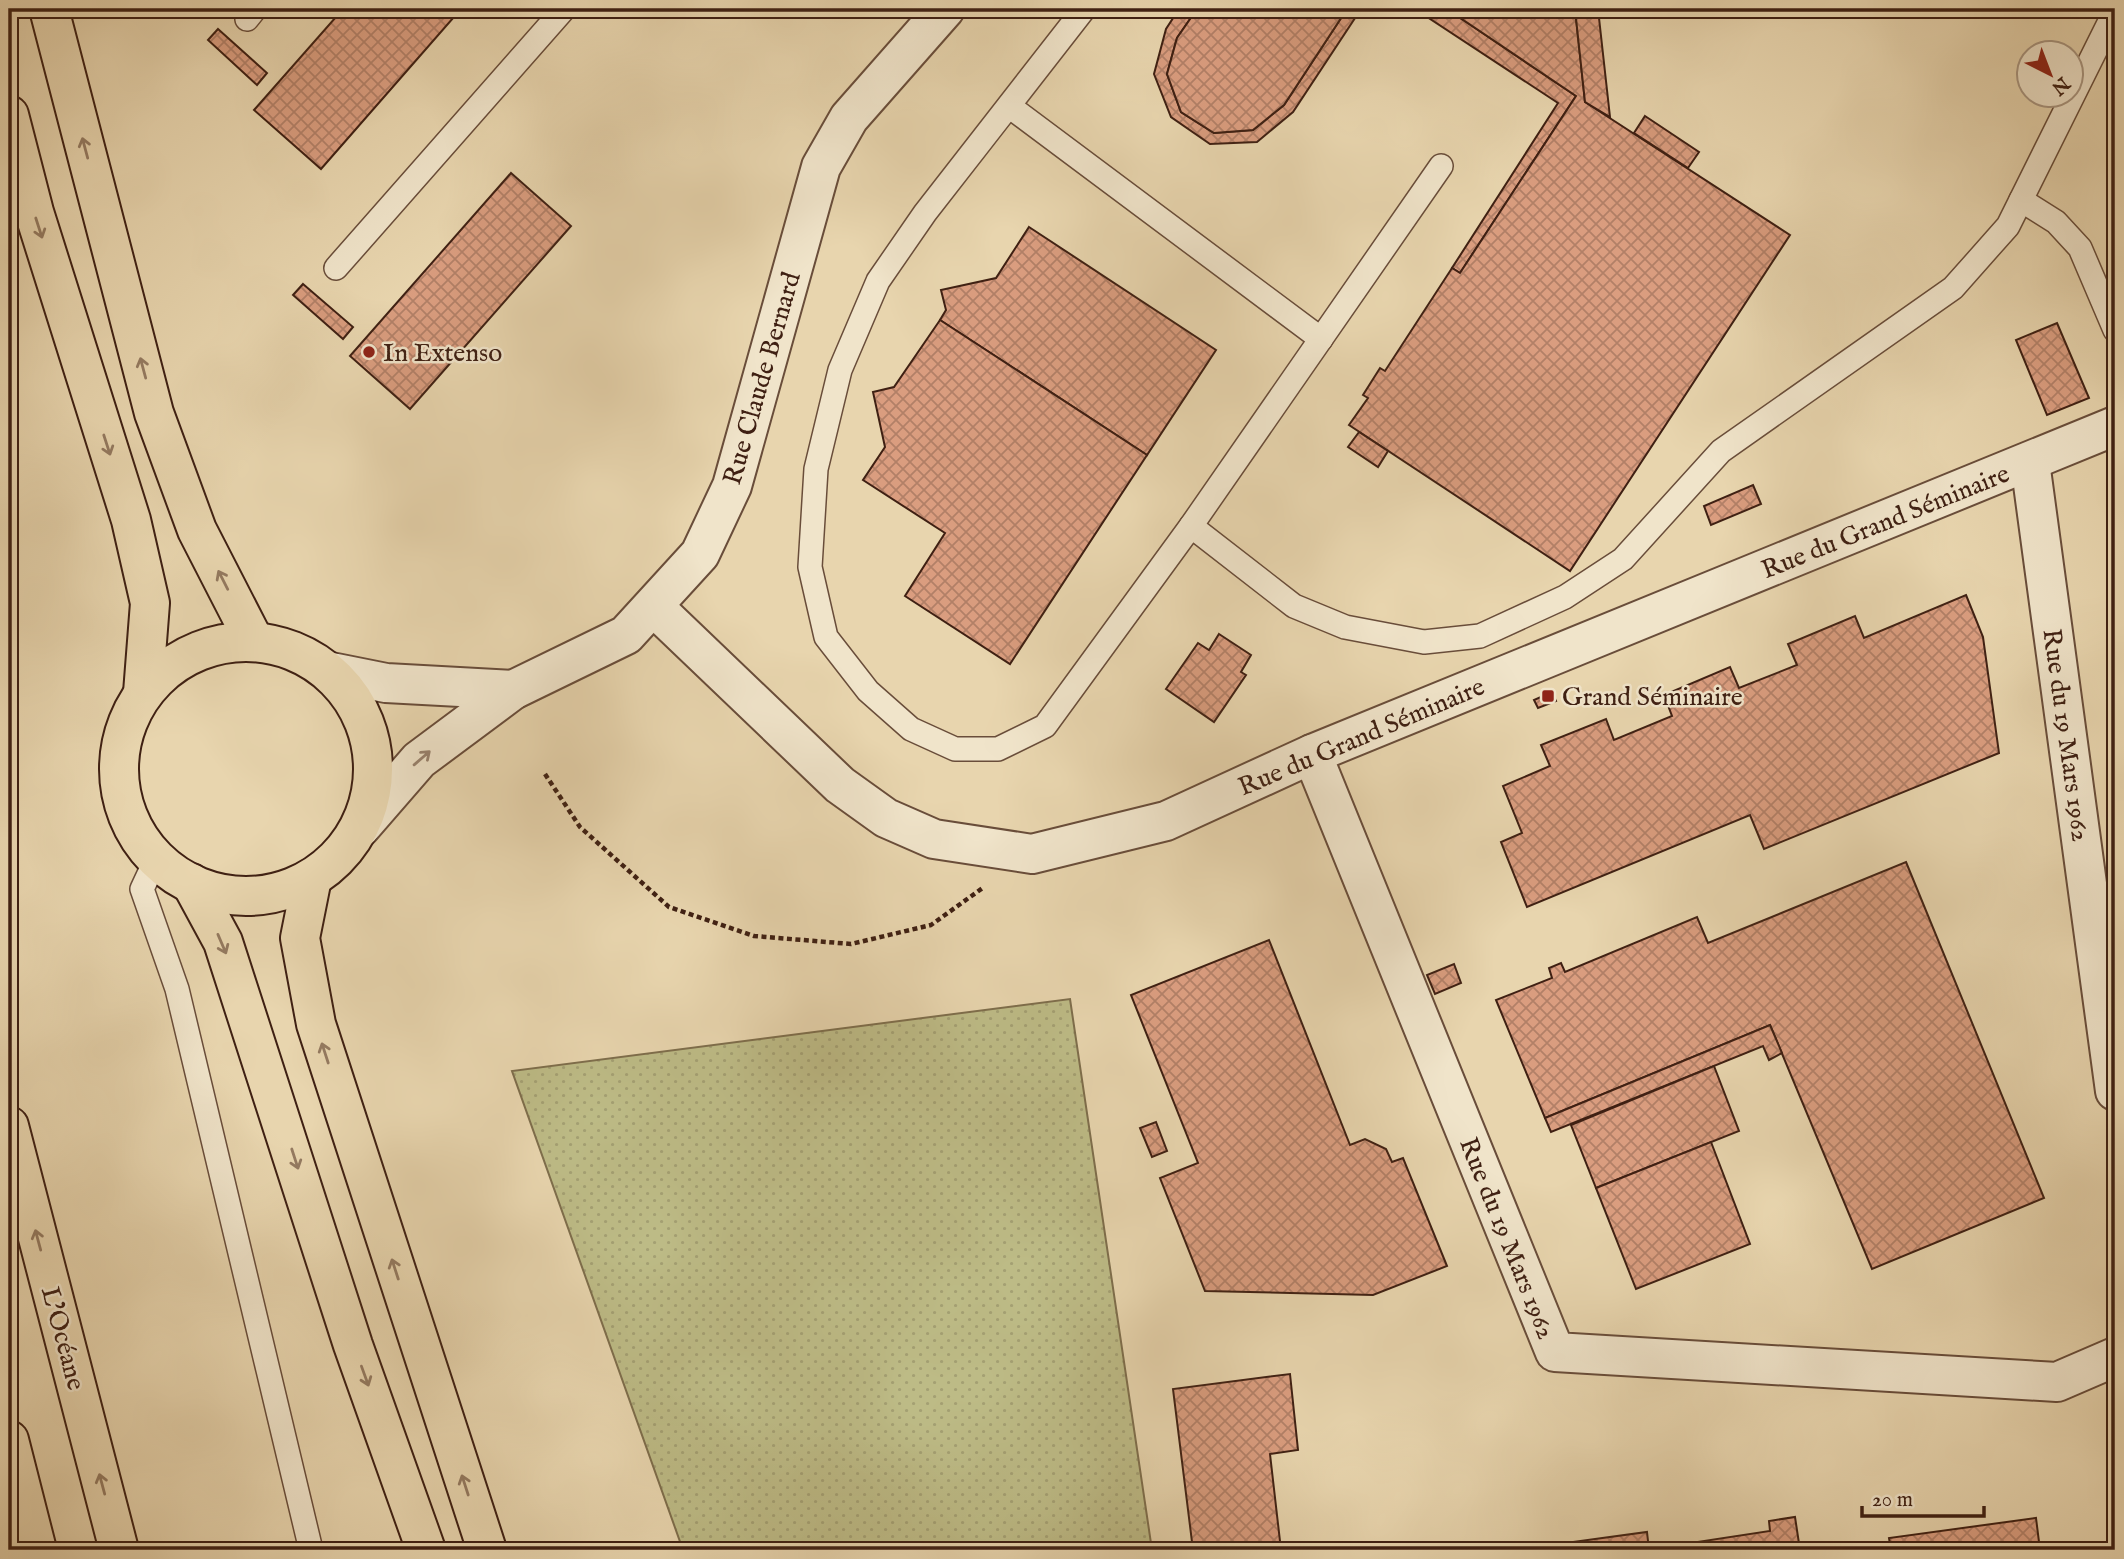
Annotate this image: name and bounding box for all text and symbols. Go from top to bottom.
north arrow [2016,38,2086,108]
text: N [2045,70,2075,100]
one-way arrow [78,137,91,159]
one-way arrow [33,217,46,239]
street label: Rue Claude Bernard [716,268,809,489]
place label: In Extenso [383,337,502,370]
marker: In Extenso [361,344,377,360]
one-way arrow [136,357,149,380]
one-way arrow [102,434,115,456]
street label: Rue du Grand Séminaire [1757,458,2014,587]
one-way arrow [215,570,229,591]
street label: Rue du 19 Mars 1962 [2034,627,2097,844]
street label: Rue du Grand Séminaire [1233,671,1490,804]
place label: Grand Séminaire [1562,681,1743,714]
marker: Grand Séminaire [1540,688,1556,704]
one-way arrow [413,750,431,766]
one-way arrow [216,932,229,954]
one-way arrow [318,1042,330,1064]
street label: Rue du 19 Mars 1962 [1451,1133,1562,1344]
one-way arrow [290,1148,302,1170]
one-way arrow [31,1229,44,1251]
one-way arrow [388,1258,401,1280]
street label: L’Océane [33,1283,92,1394]
one-way arrow [360,1364,372,1386]
one-way arrow [95,1473,108,1496]
one-way arrow [458,1475,471,1497]
scale bar [1862,1475,1984,1519]
text: 20 m [1872,1487,1913,1514]

